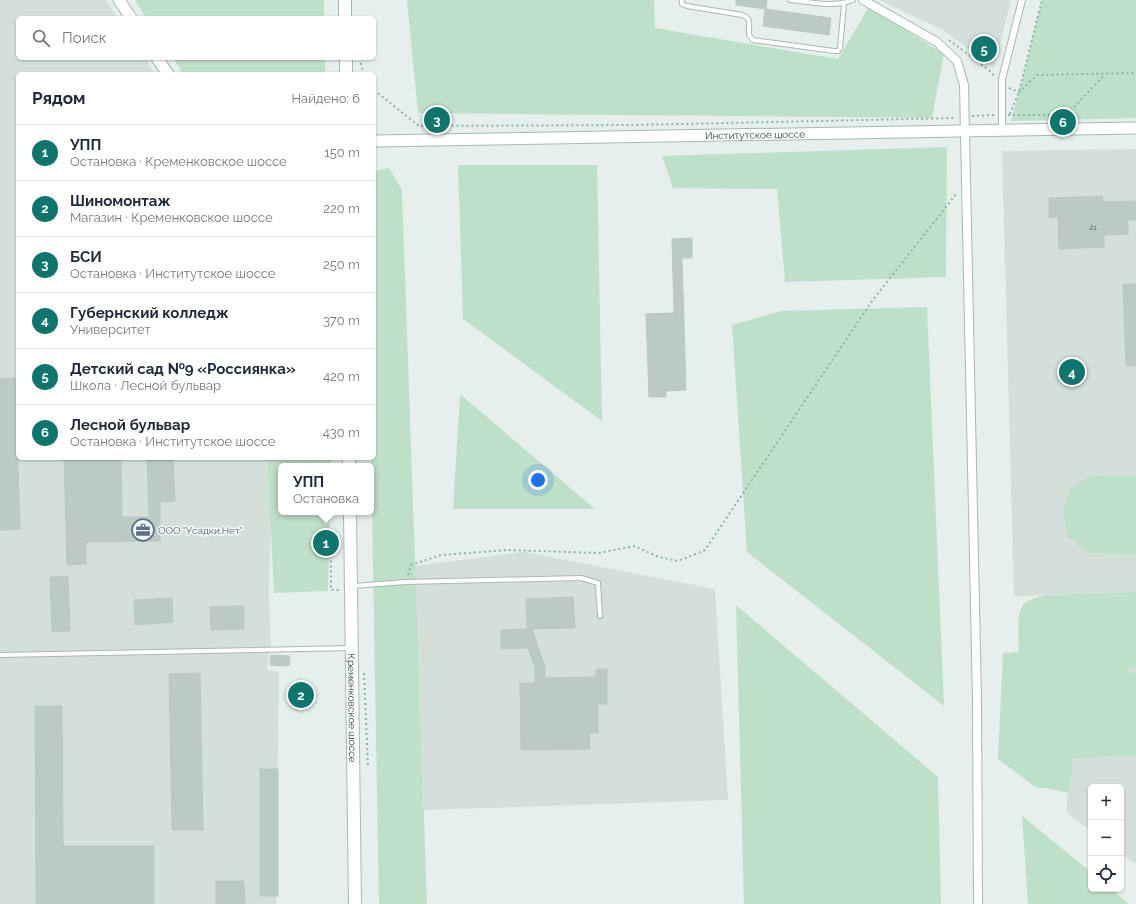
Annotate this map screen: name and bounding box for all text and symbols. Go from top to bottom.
search box [16,16,376,60]
icon: search [30,27,52,49]
text: Поиск [62,29,107,47]
pin: 5 [971,34,997,64]
text: Рядом [32,88,85,108]
text: Найдено: 6 [292,91,360,106]
pin: 3 [424,105,450,135]
pin: 6 [1050,107,1076,137]
street label: Институтское шоссе [705,128,805,141]
text: УПП [70,136,101,154]
text: 1 [42,145,48,160]
text: 150 m [324,145,360,160]
text: Остановка · Кременковское шоссе [70,154,287,169]
text: Шиномонтаж [70,192,170,210]
text: 2 [41,201,49,216]
text: 220 m [323,201,360,216]
text: Магазин · Кременковское шоссе [70,210,273,225]
house number: 21 [1089,222,1097,232]
text: БСИ [70,248,102,266]
text: 3 [41,257,49,272]
text: 250 m [323,257,360,272]
text: Остановка · Институтское шоссе [70,266,275,281]
text: Губернский колледж [70,304,229,322]
text: 4 [41,313,49,328]
text: 370 m [323,313,360,328]
text: Университет [70,322,151,337]
pin: 4 [1059,357,1085,387]
text: Детcкий сад №9 «Россиянка» [70,360,296,378]
text: 5 [41,369,49,384]
text: 420 m [323,369,360,384]
text: Школа · Лесной бульвар [70,378,221,393]
text: Лесной бульвар [70,416,190,434]
text: 6 [41,425,49,440]
text: 430 m [323,425,360,440]
text: Остановка · Институтское шоссе [70,434,275,449]
popup [278,463,374,515]
your location [528,470,548,490]
text: УПП [293,473,324,491]
text: Остановка [293,491,359,506]
office icon: ООО "Усадки.Нет" [130,517,156,543]
place label: ООО "Усадки.Нет" [158,525,243,536]
pin: 1 [313,528,339,558]
street label: Кременковское шоссе [346,653,359,763]
pin: 2 [288,680,314,710]
map controls [1088,784,1124,892]
button: + [1088,784,1124,820]
button: − [1088,820,1124,856]
button: locate [1088,856,1124,892]

